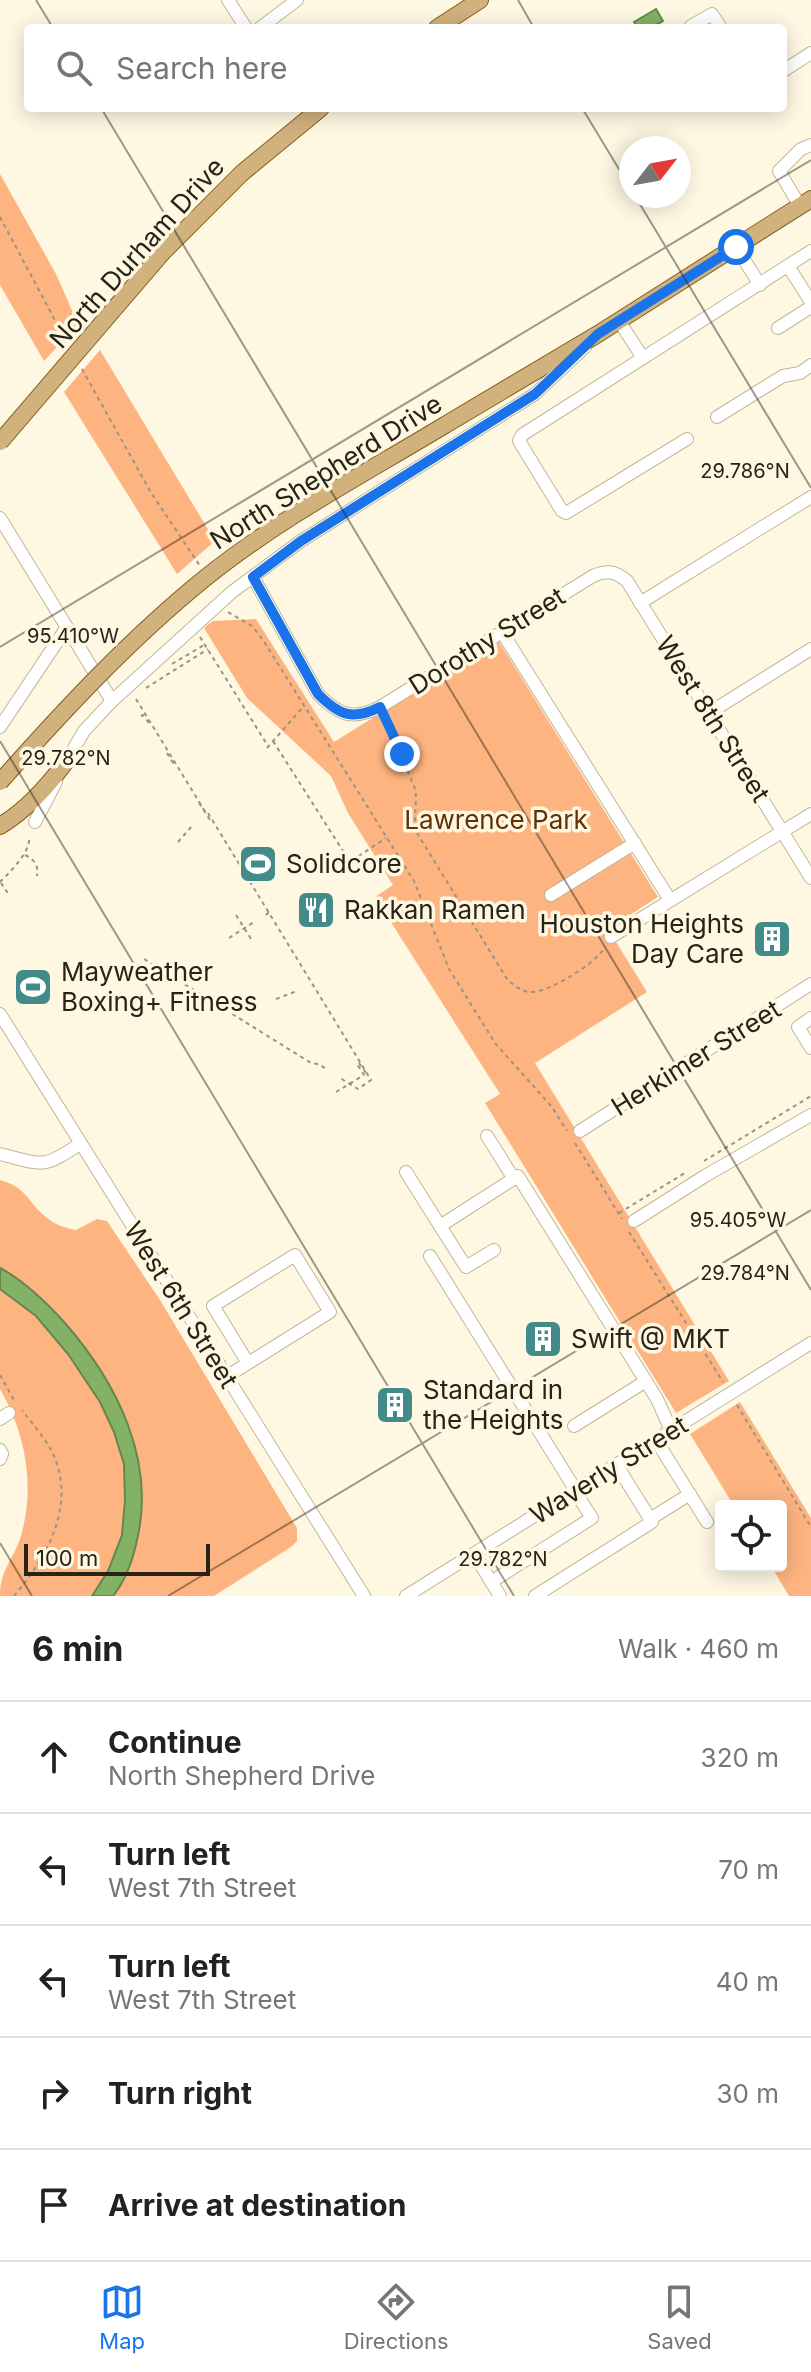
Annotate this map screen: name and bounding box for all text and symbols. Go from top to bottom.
search box [24,24,787,112]
icon: search [52,46,96,90]
text: Search here [116,50,288,86]
north arrow [619,136,691,208]
street label: North Durham Drive [43,151,230,354]
route start [718,229,754,265]
street label: North Shepherd Drive [204,388,447,556]
text: 29.786°N [700,459,790,483]
street label: Dorothy Street [403,580,570,701]
text: 95.410°W [27,624,119,648]
street label: West 8th Street [650,630,777,807]
route end [384,736,420,772]
text: 29.782°N [21,746,111,770]
park label: Lawrence Park [404,804,588,835]
sports icon: Solidcore [237,843,279,885]
place label: Solidcore [286,848,402,879]
restaurant icon: Rakkan Ramen [295,889,337,931]
place label: Rakkan Ramen [344,894,526,925]
place label: Houston Heights Day Care [539,908,744,969]
building icon: Houston Heights Day Care [751,918,793,960]
place label: Mayweather Boxing+ Fitness [61,956,257,1017]
sports icon: Mayweather Boxing+ Fitness [12,966,54,1008]
street label: Herkimer Street [605,993,786,1122]
text: 95.405°W [690,1208,786,1232]
street label: West 6th Street [118,1216,245,1393]
text: 29.784°N [700,1261,790,1285]
building icon: Swift @ MKT [522,1318,564,1360]
place label: Swift @ MKT [571,1323,730,1354]
place label: Standard in the Heights [423,1374,563,1435]
building icon: Standard in the Heights [374,1384,416,1426]
street label: Waverly Street [524,1409,693,1530]
map controls [715,1500,787,1572]
button: locate [715,1500,787,1572]
scale bar [24,1540,210,1576]
text: 100 m [36,1545,98,1571]
text: 29.782°N [458,1547,548,1571]
text: 6 min [32,1628,124,1669]
text: Walk · 460 m [618,1633,779,1664]
text: Continue [108,1724,242,1760]
icon: ahead [32,1735,76,1779]
text: 320 m [701,1742,779,1773]
text: North Shepherd Drive [108,1760,375,1791]
text: Turn left [108,1836,230,1872]
icon: left [32,1847,76,1891]
text: 70 m [718,1854,779,1885]
text: West 7th Street [108,1872,296,1903]
text: Turn left [108,1948,230,1984]
icon: left [32,1959,76,2003]
text: 40 m [716,1966,779,1997]
text: West 7th Street [108,1984,296,2015]
icon: right [32,2071,76,2115]
text: Turn right [108,2075,252,2111]
text: 30 m [716,2078,779,2109]
icon: arrive [32,2183,76,2227]
text: Arrive at destination [108,2187,406,2223]
tab: Map [99,2280,145,2354]
tab: Directions [344,2280,449,2354]
tab: Saved [647,2280,712,2354]

